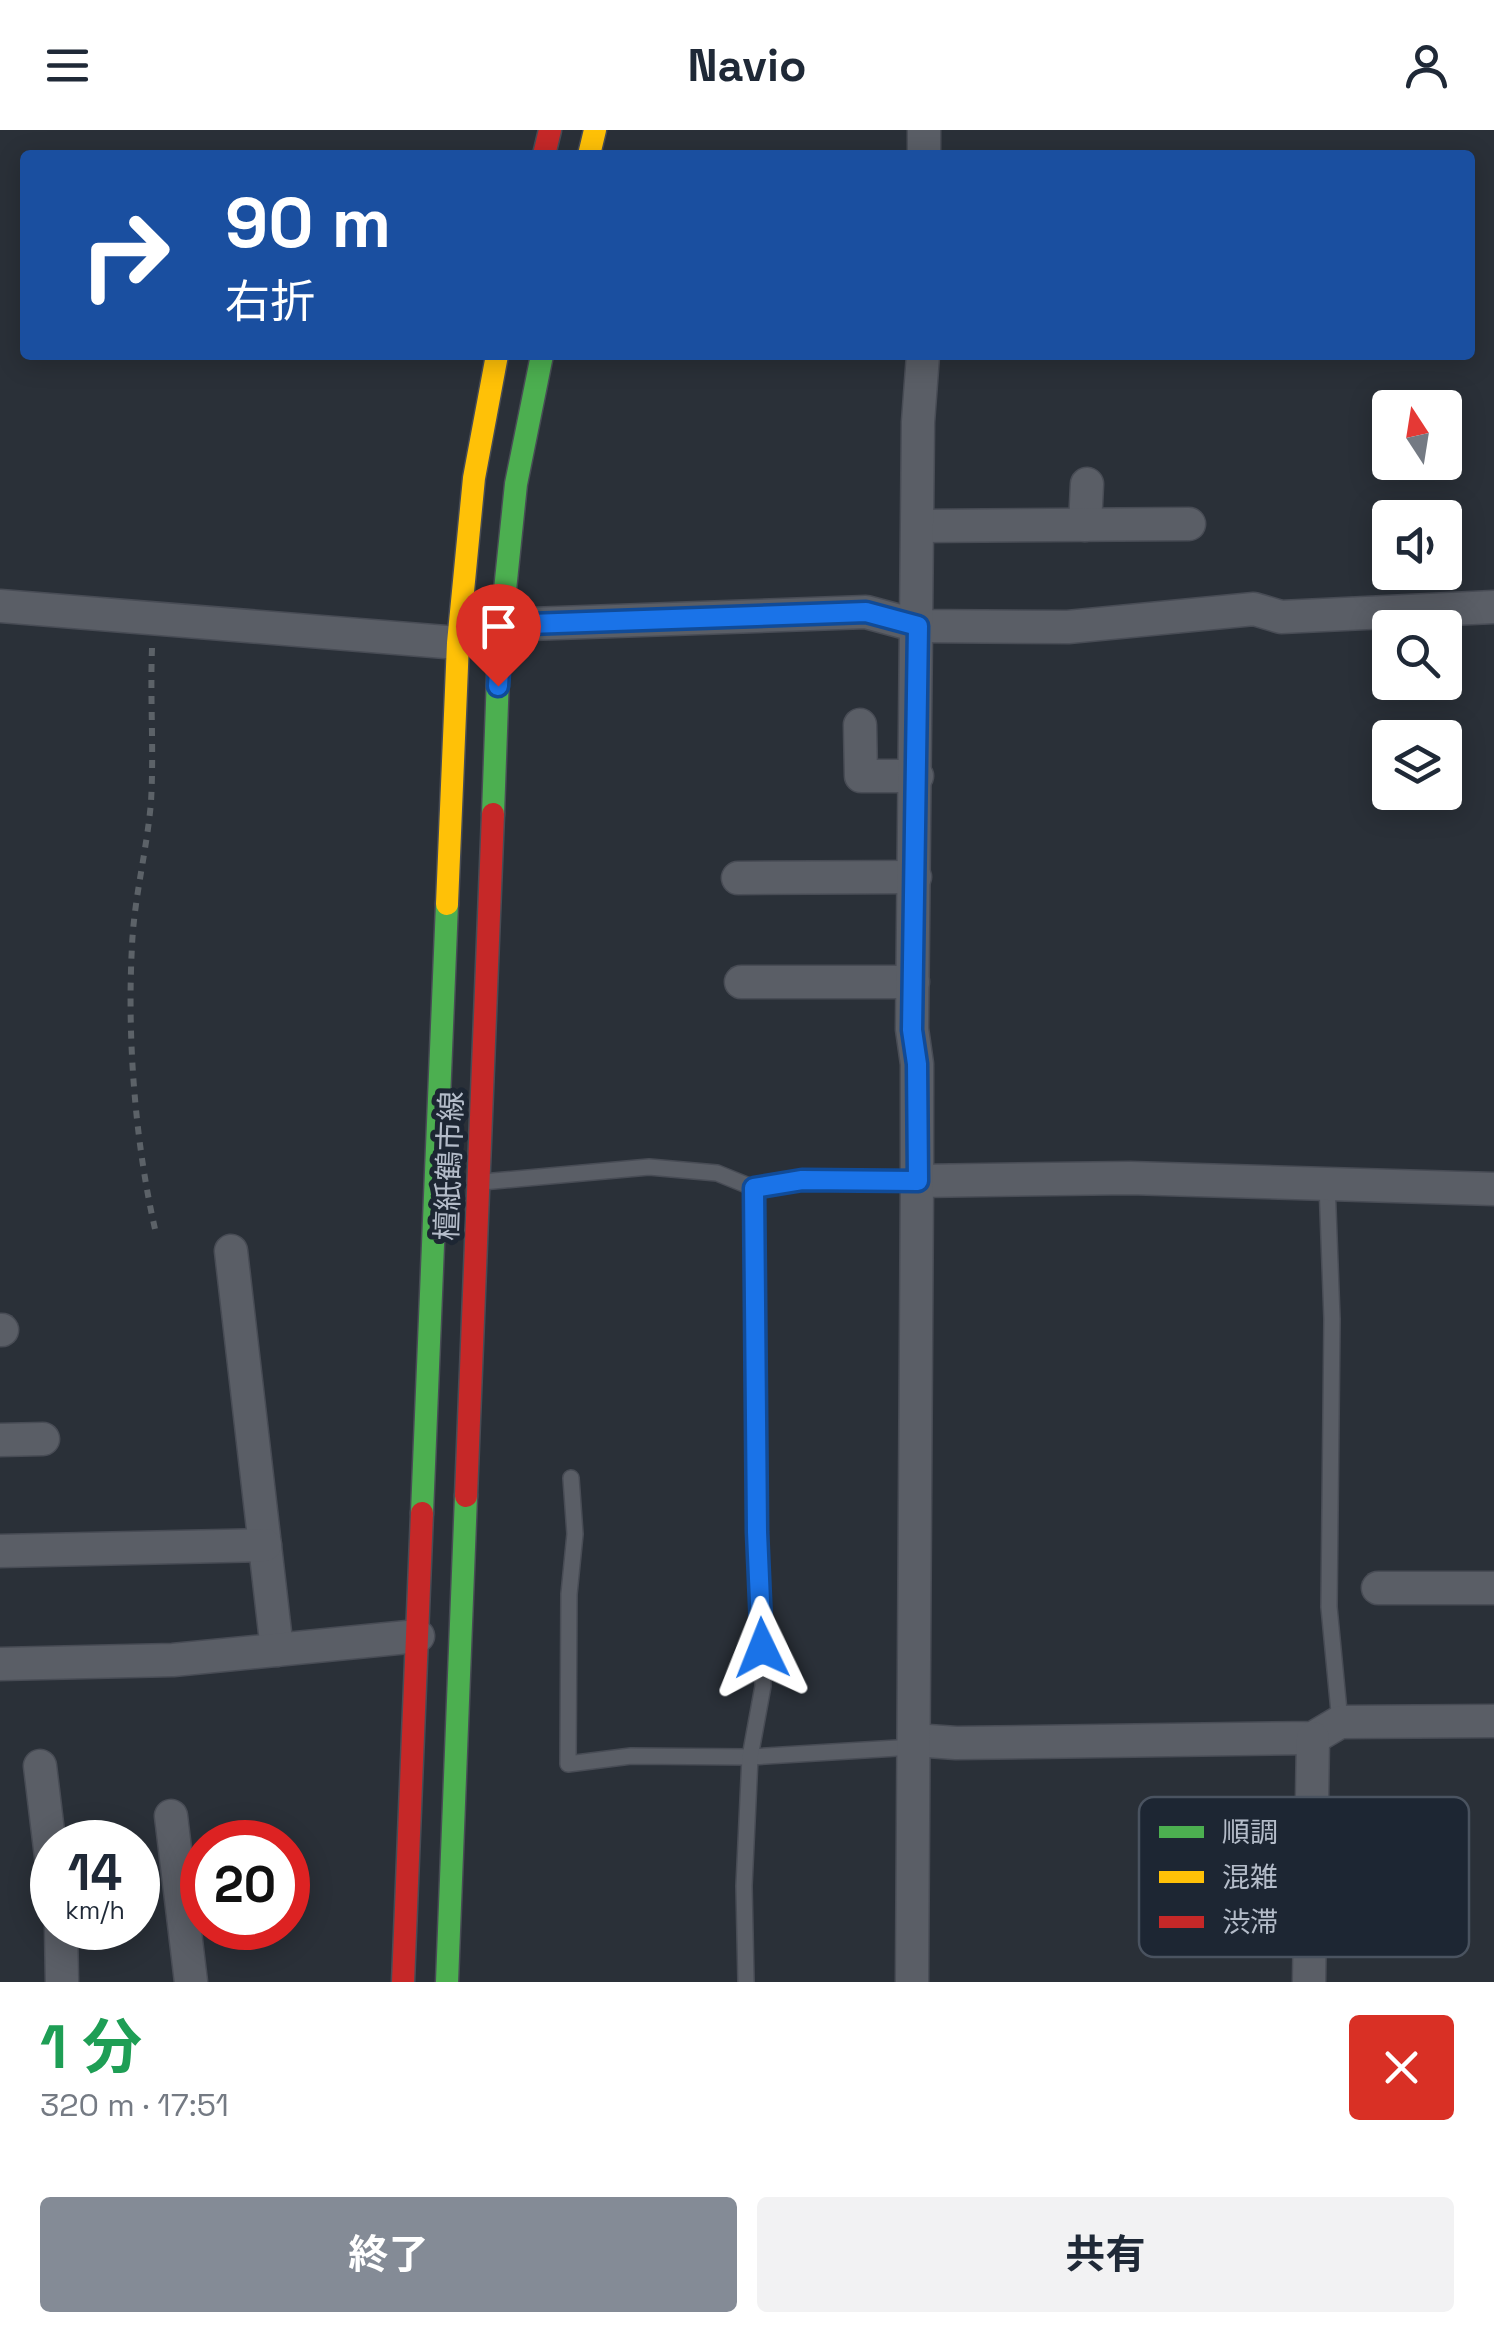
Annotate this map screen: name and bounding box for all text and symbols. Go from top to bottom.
text: Navio [687,37,807,94]
icon: menu [40,38,95,93]
icon: person [1399,38,1454,93]
text: 90 m [225,178,391,267]
icon: right [60,190,190,320]
text: 右折 [225,273,315,330]
north arrow [1372,390,1462,480]
map controls [1372,390,1462,810]
button: sound [1372,500,1462,590]
pin [456,584,541,687]
icon: arrive [471,599,526,654]
button: search [1372,610,1462,700]
button: layers [1372,720,1462,810]
street label: 檀紙鶴市線 [427,1090,471,1242]
position arrow [710,1596,814,1700]
legend [1139,1797,1469,1957]
text: 順調 [1222,1814,1278,1850]
speed limit sign: 20 [180,1820,310,1950]
text: 14 [68,1841,122,1905]
text: 混雑 [1222,1859,1278,1895]
text: km/h [65,1894,125,1926]
text: 渋滞 [1222,1904,1278,1940]
text: 1 分 [40,2009,142,2086]
button: close [1349,2015,1454,2120]
text: 320 m · 17:51 [40,2085,229,2125]
button: 終了 [40,2197,737,2312]
button: 共有 [757,2197,1454,2312]

